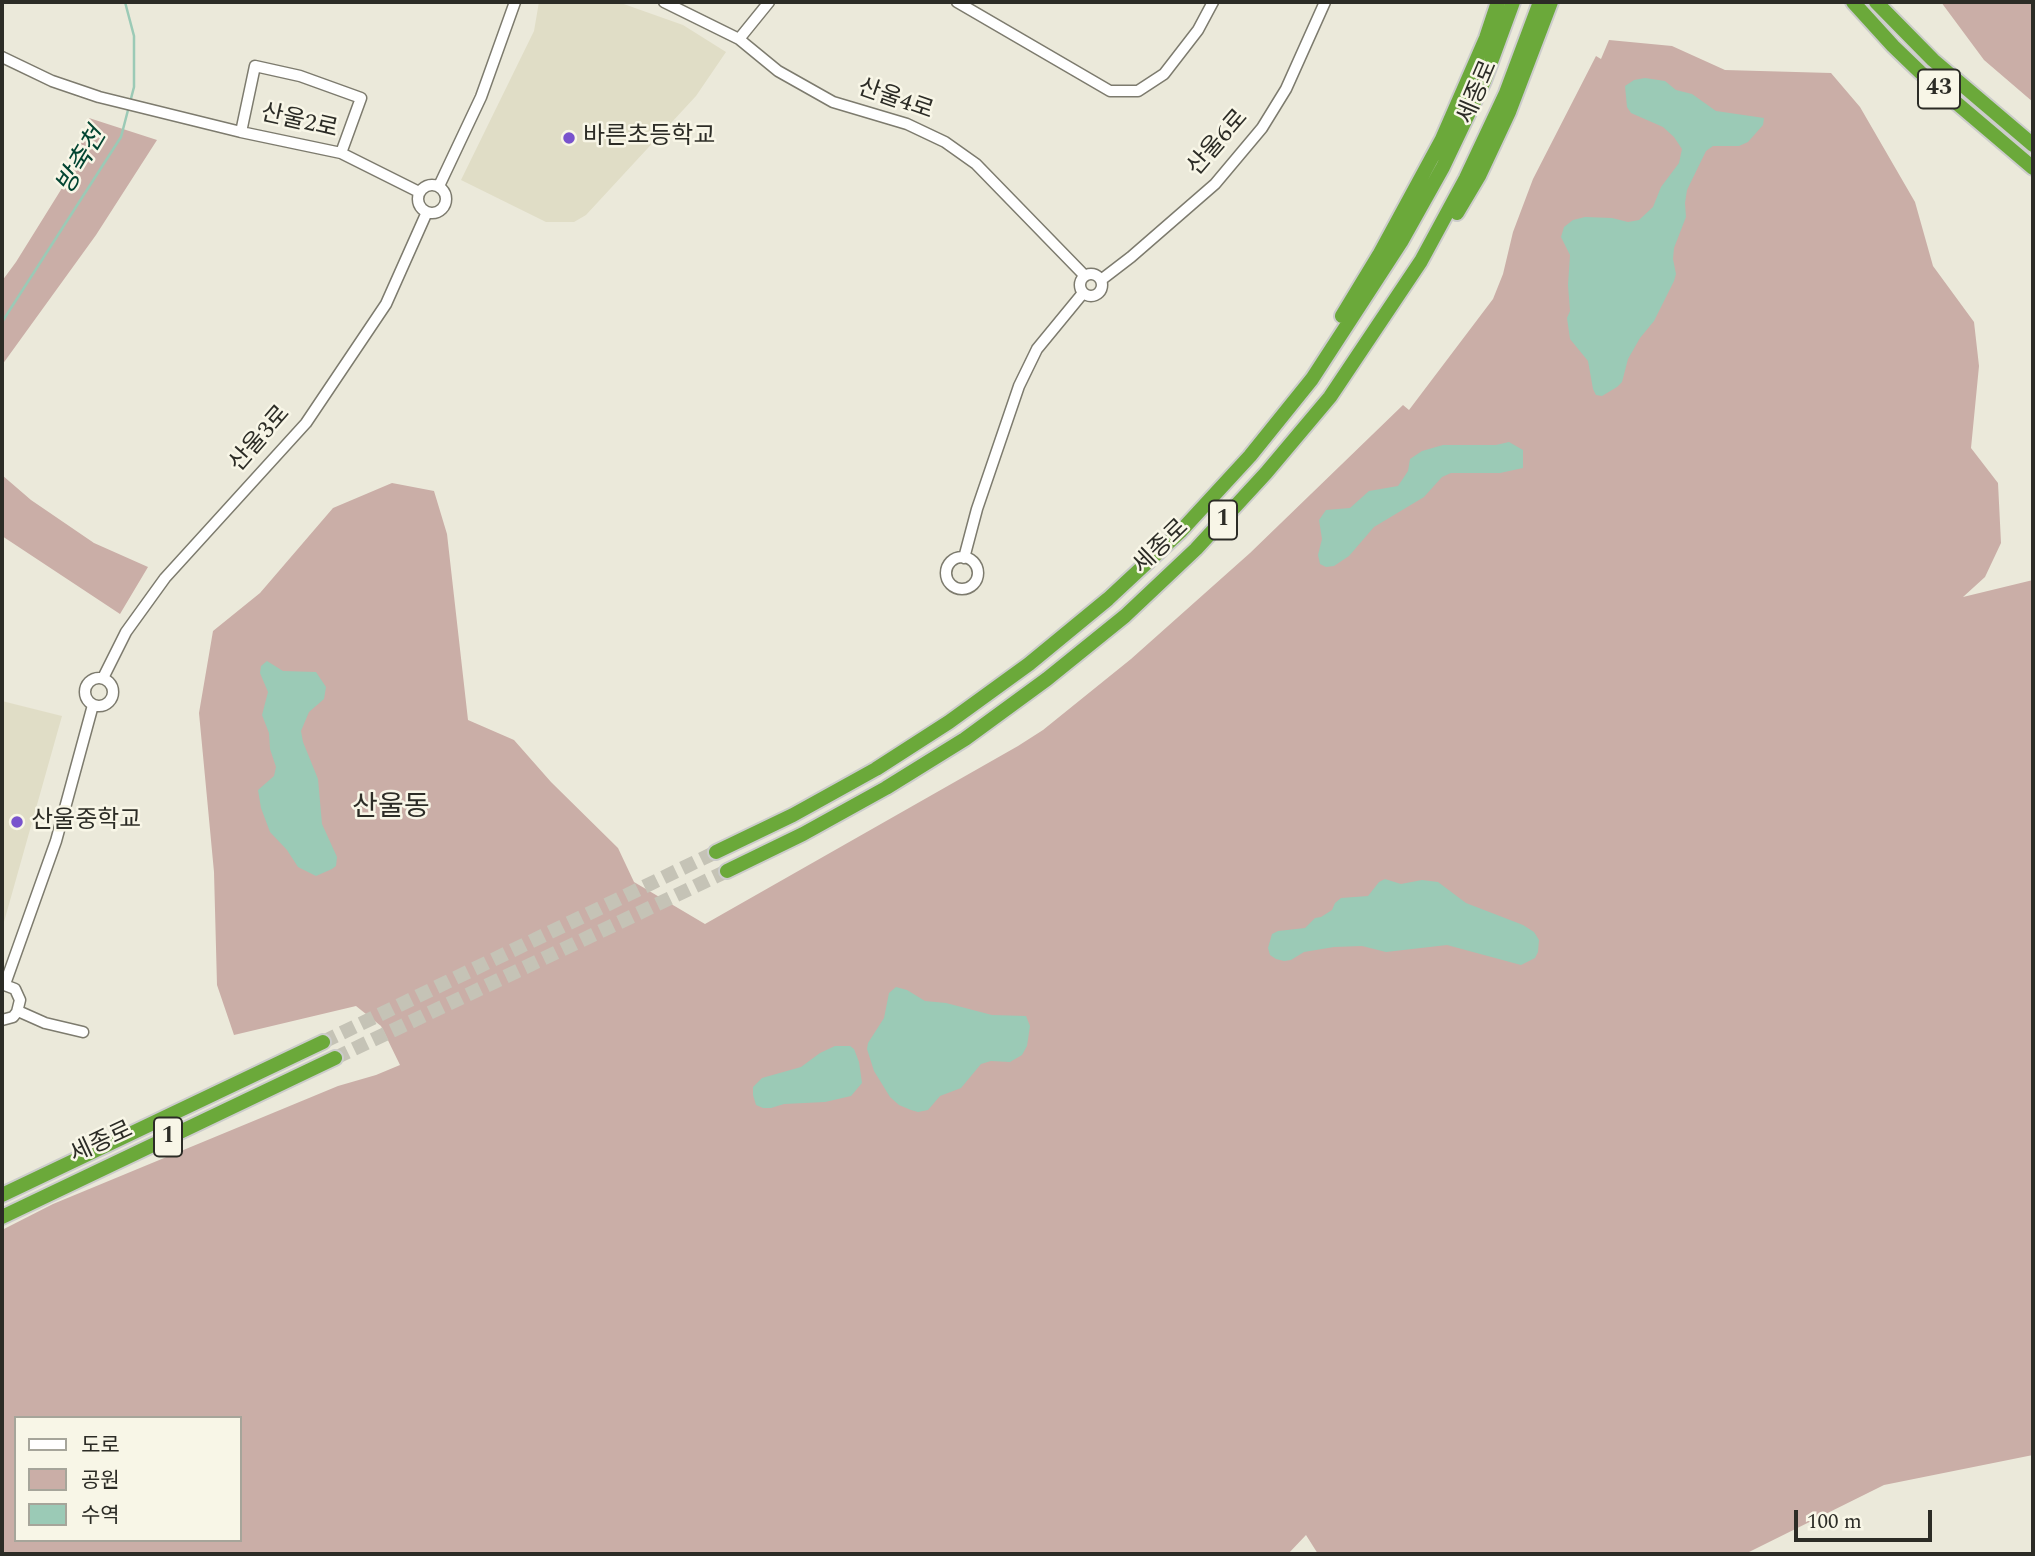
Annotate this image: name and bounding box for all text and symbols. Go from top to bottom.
street label: 세종로 [1453,57,1505,129]
road number: 43 [1918,69,1960,108]
street label: 산울4로 [853,75,937,127]
street label: 산울2로 [258,100,340,146]
street label: 산울6로 [1182,105,1256,183]
water label: 방축천 [51,123,115,201]
place label: 바른초등학교 [583,124,715,152]
marker: 바른초등학교 [561,130,577,146]
street label: 산울3로 [224,401,298,479]
road number: 1 [1209,500,1237,540]
street label: 세종로 [1128,515,1196,581]
district label: 산울동 [352,793,430,827]
place label: 산울중학교 [31,808,141,836]
marker: 산울중학교 [9,814,25,830]
street label: 세종로 [66,1117,138,1171]
road number: 1 [154,1118,182,1156]
legend [14,1416,242,1542]
text: 도로 [81,1430,120,1462]
text: 공원 [81,1465,120,1497]
scale bar [1797,1496,1935,1540]
text: 수역 [81,1500,120,1532]
text: 100 m [1807,1506,1862,1538]

